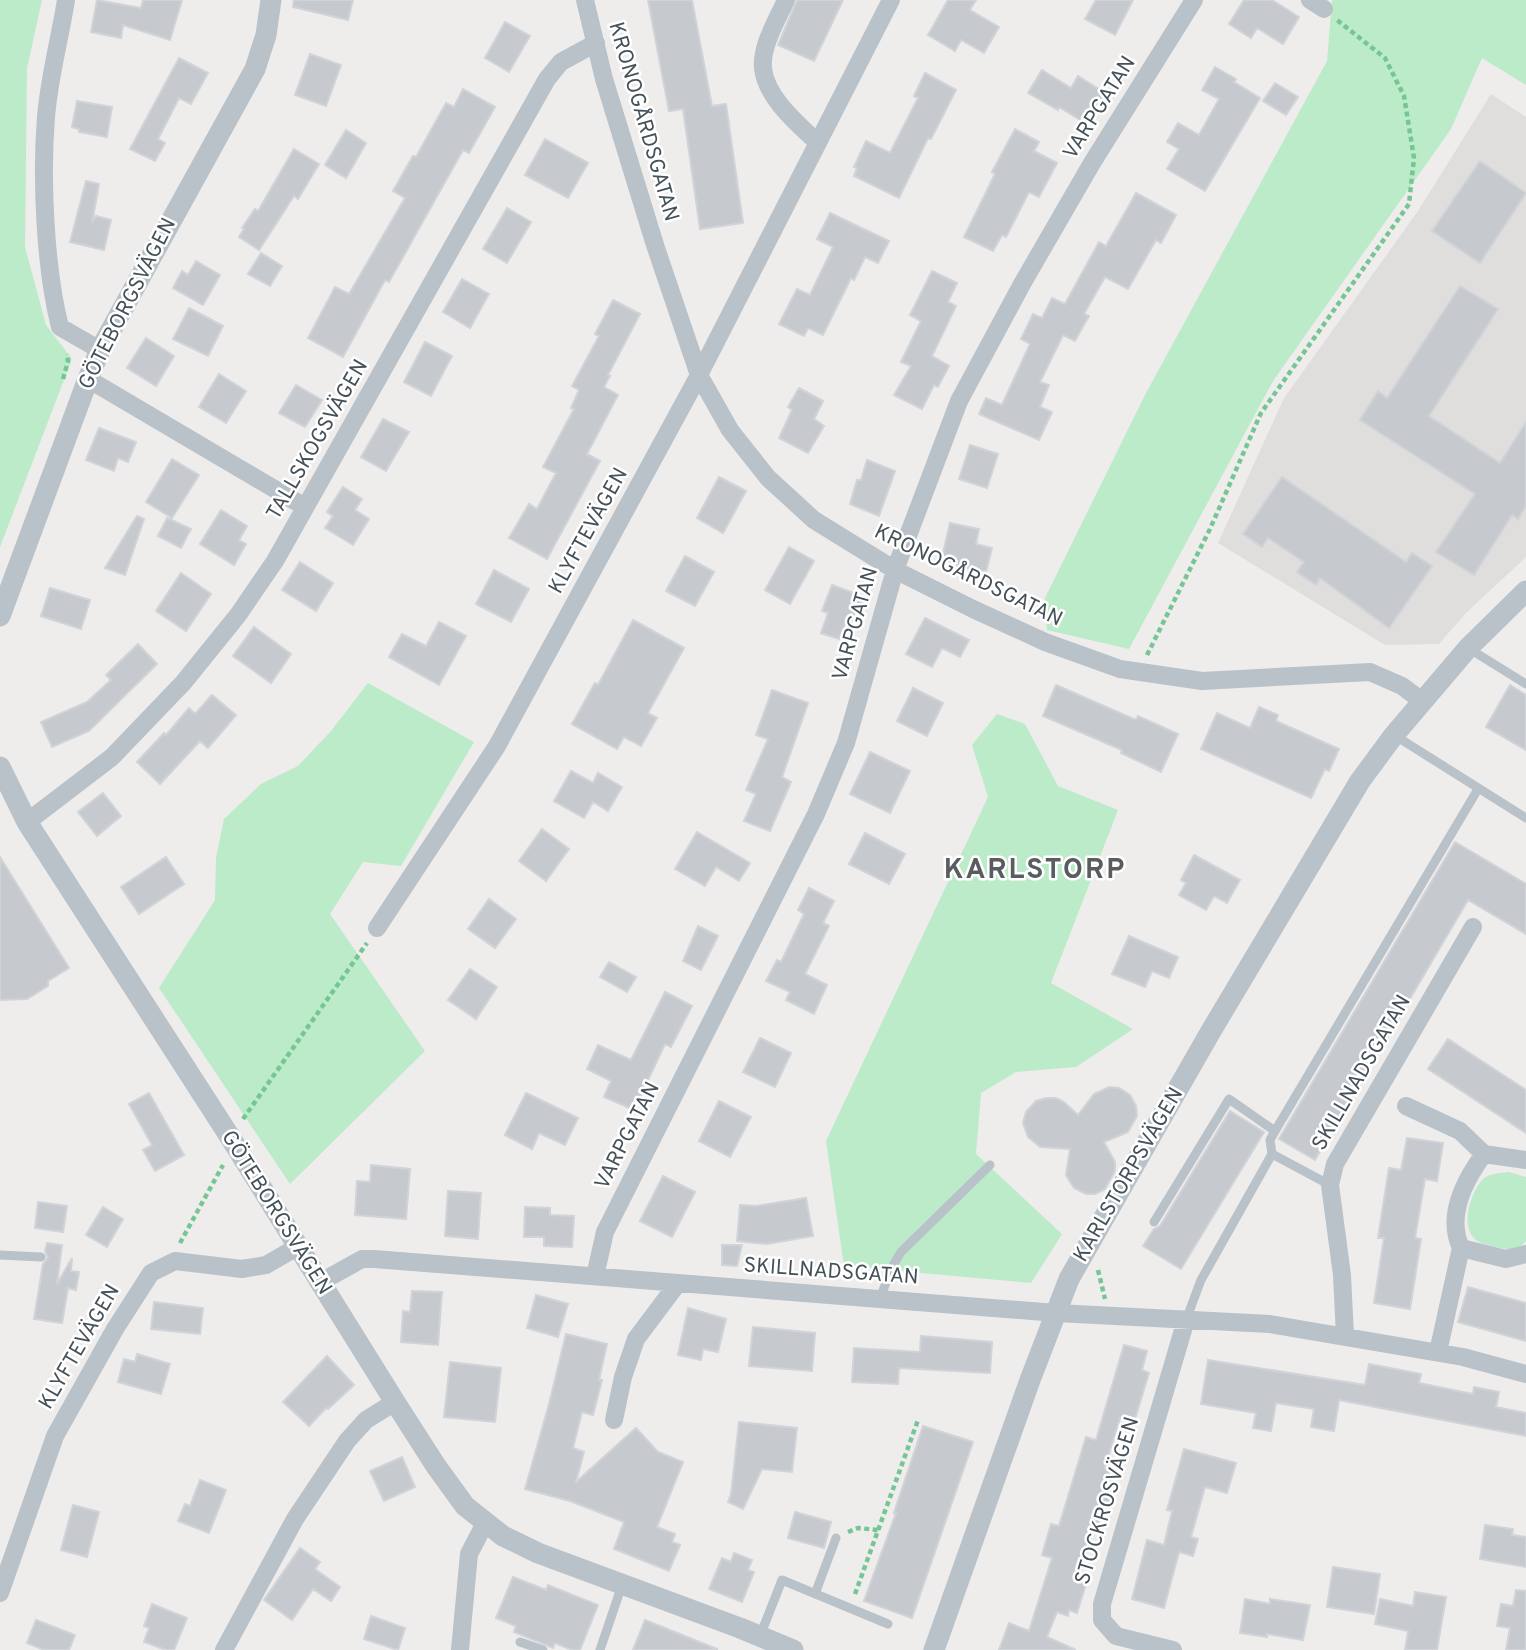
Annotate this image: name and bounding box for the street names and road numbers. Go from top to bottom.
street label: KRONOGÅRDSGATAN [602,19,684,225]
street label: VARPGATAN [1058,51,1142,165]
street label: GÖTEBORGSVÄGEN [73,214,183,394]
street label: TALLSKOGSVÄGEN [261,355,375,525]
street label: KLYFTEVÄGEN [543,463,635,599]
street label: KRONOGÅRDSGATAN [869,519,1067,633]
street label: VARPGATAN [827,564,885,684]
street label: SKILLNADSGATAN [1306,990,1418,1156]
street label: VARPGATAN [589,1078,667,1194]
street label: KARLSTORPSVÄGEN [1068,1083,1190,1267]
street label: GÖTEBORGSVÄGEN [214,1126,338,1300]
street label: SKILLNADSGATAN [743,1252,919,1292]
street label: KLYFTEVÄGEN [33,1280,127,1414]
street label: STOCKROSVÄGEN [1070,1414,1146,1588]

